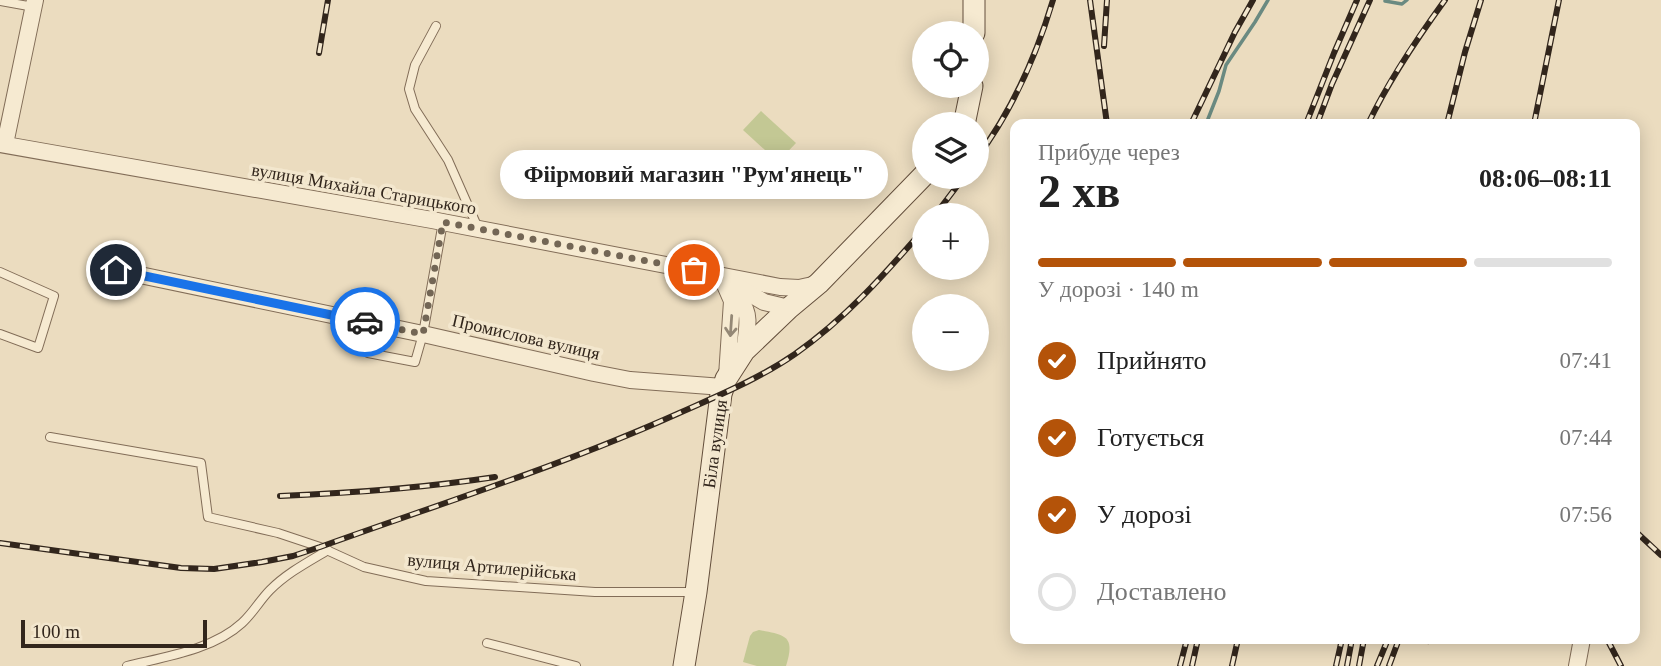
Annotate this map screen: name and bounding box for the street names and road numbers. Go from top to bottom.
street label: вулиця Михайла Старицького [250,159,478,219]
street label: Промислова вулиця [450,310,602,364]
street label: Біла вулиця [699,398,731,490]
street label: вулиця Артилерійська [407,550,577,584]

